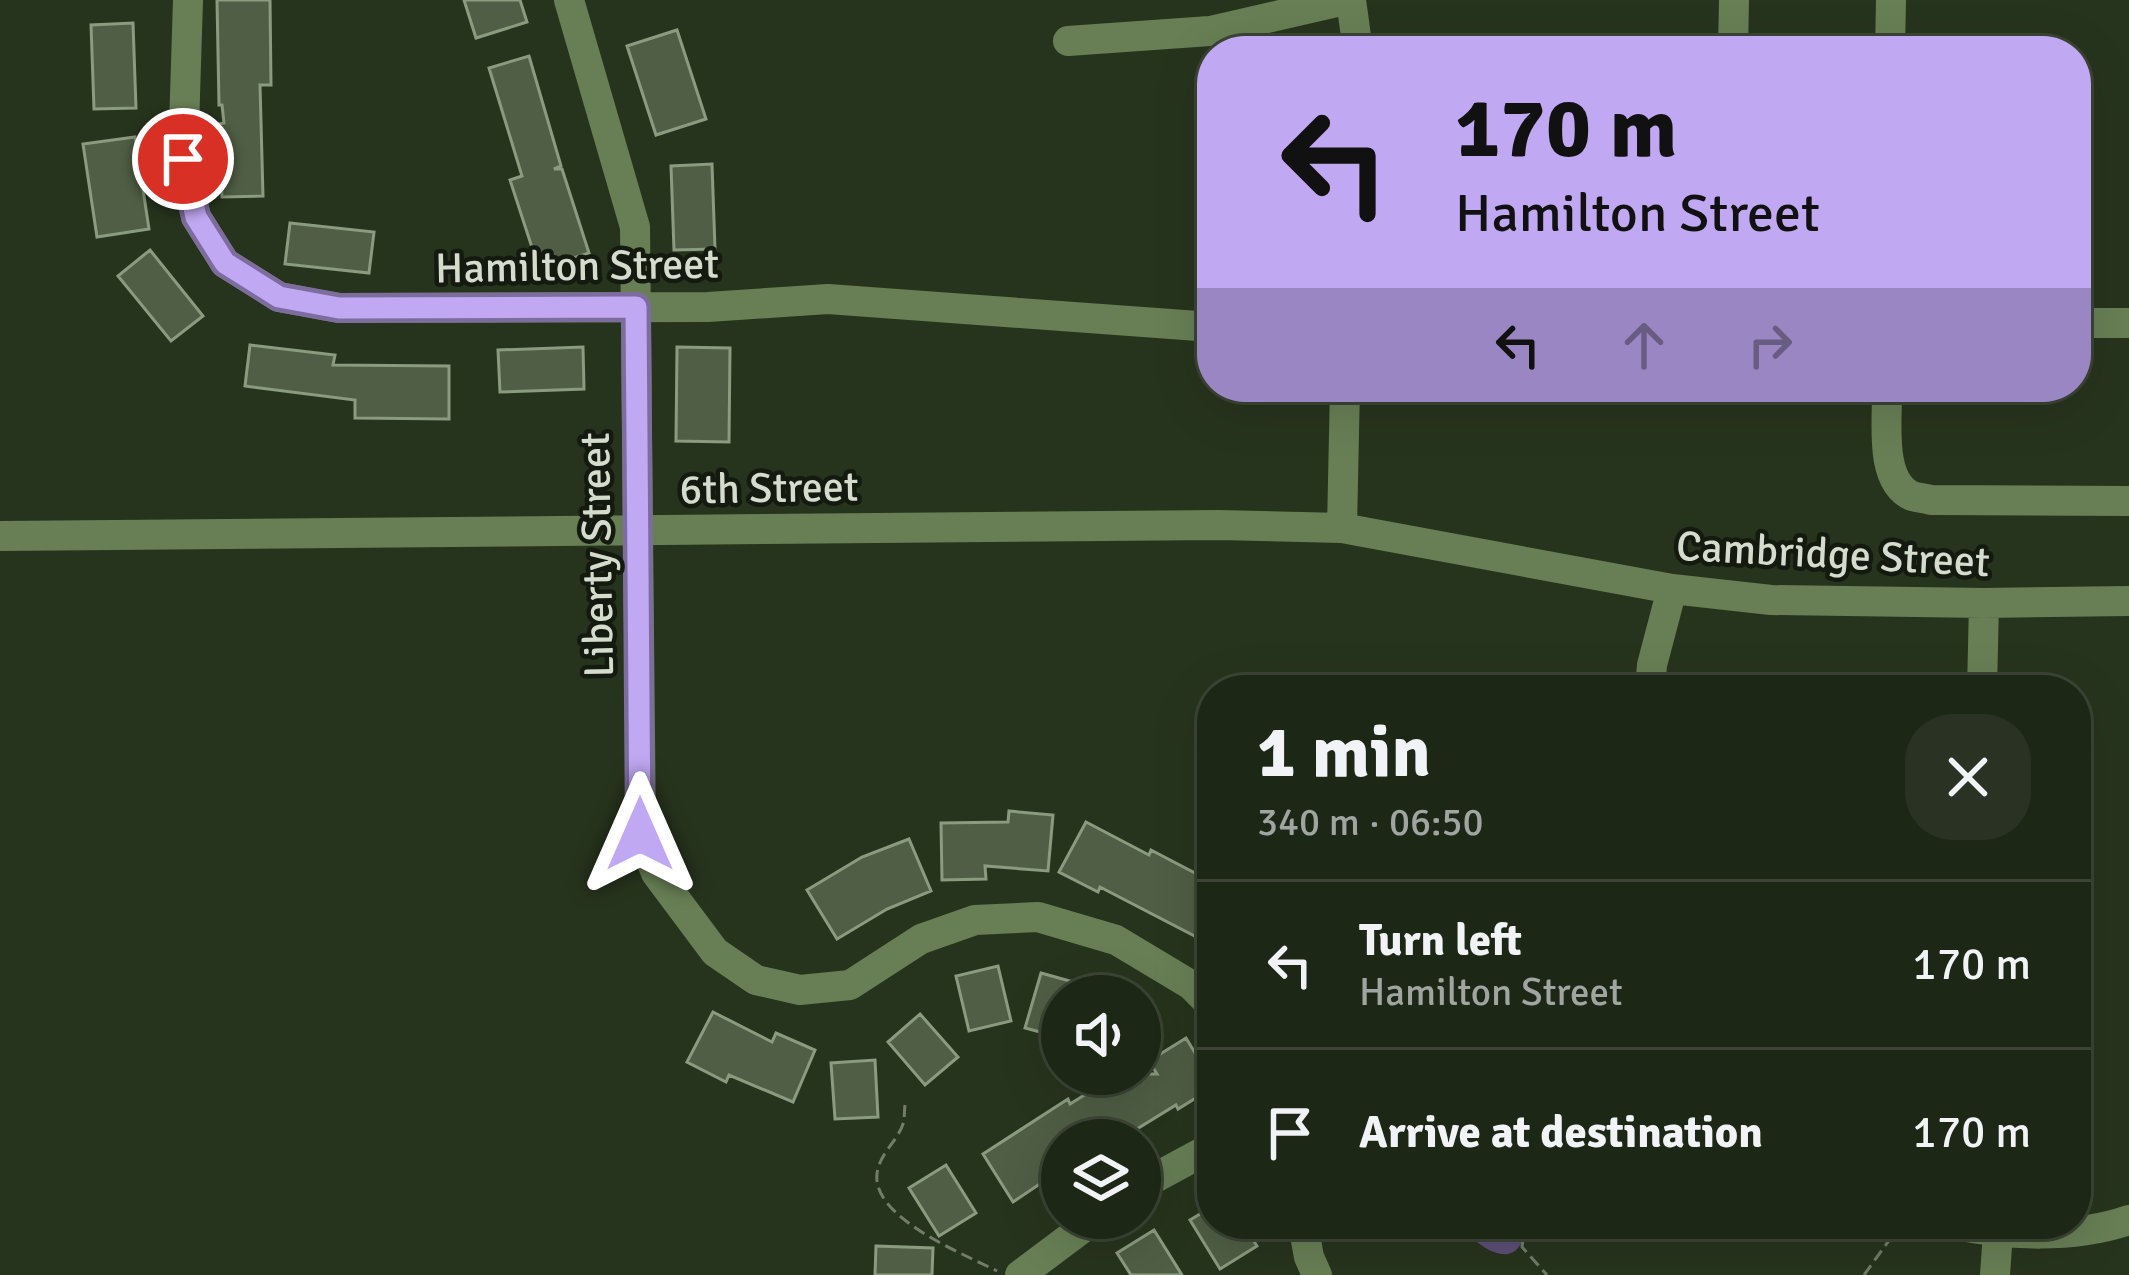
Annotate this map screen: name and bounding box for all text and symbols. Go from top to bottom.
text: 170 m [1455,77,1677,181]
icon: left [1257,84,1413,240]
pin [132,108,234,210]
icon: arrive [150,126,216,192]
text: Hamilton Street [1455,180,1820,247]
street label: Hamilton Street [435,239,719,294]
icon: left [1485,312,1551,378]
icon: ahead [1611,312,1677,378]
icon: right [1737,312,1803,378]
street label: Liberty Street [570,432,625,678]
street label: 6th Street [679,461,859,516]
street label: Cambridge Street [1675,521,1991,588]
text: 1 min [1257,708,1431,797]
button: close [1905,714,2031,840]
position arrow [577,771,703,897]
text: 340 m · 06:50 [1257,798,1484,846]
text: Turn left [1359,913,1522,968]
icon: left [1257,932,1323,998]
text: 170 m [1912,937,2031,992]
text: Hamilton Street [1359,968,1623,1016]
map controls [1041,975,1161,1239]
button: sound [1041,975,1161,1095]
icon: arrive [1257,1100,1323,1166]
text: Arrive at destination [1359,1105,1763,1160]
text: 170 m [1912,1105,2031,1160]
button: layers [1041,1119,1161,1239]

